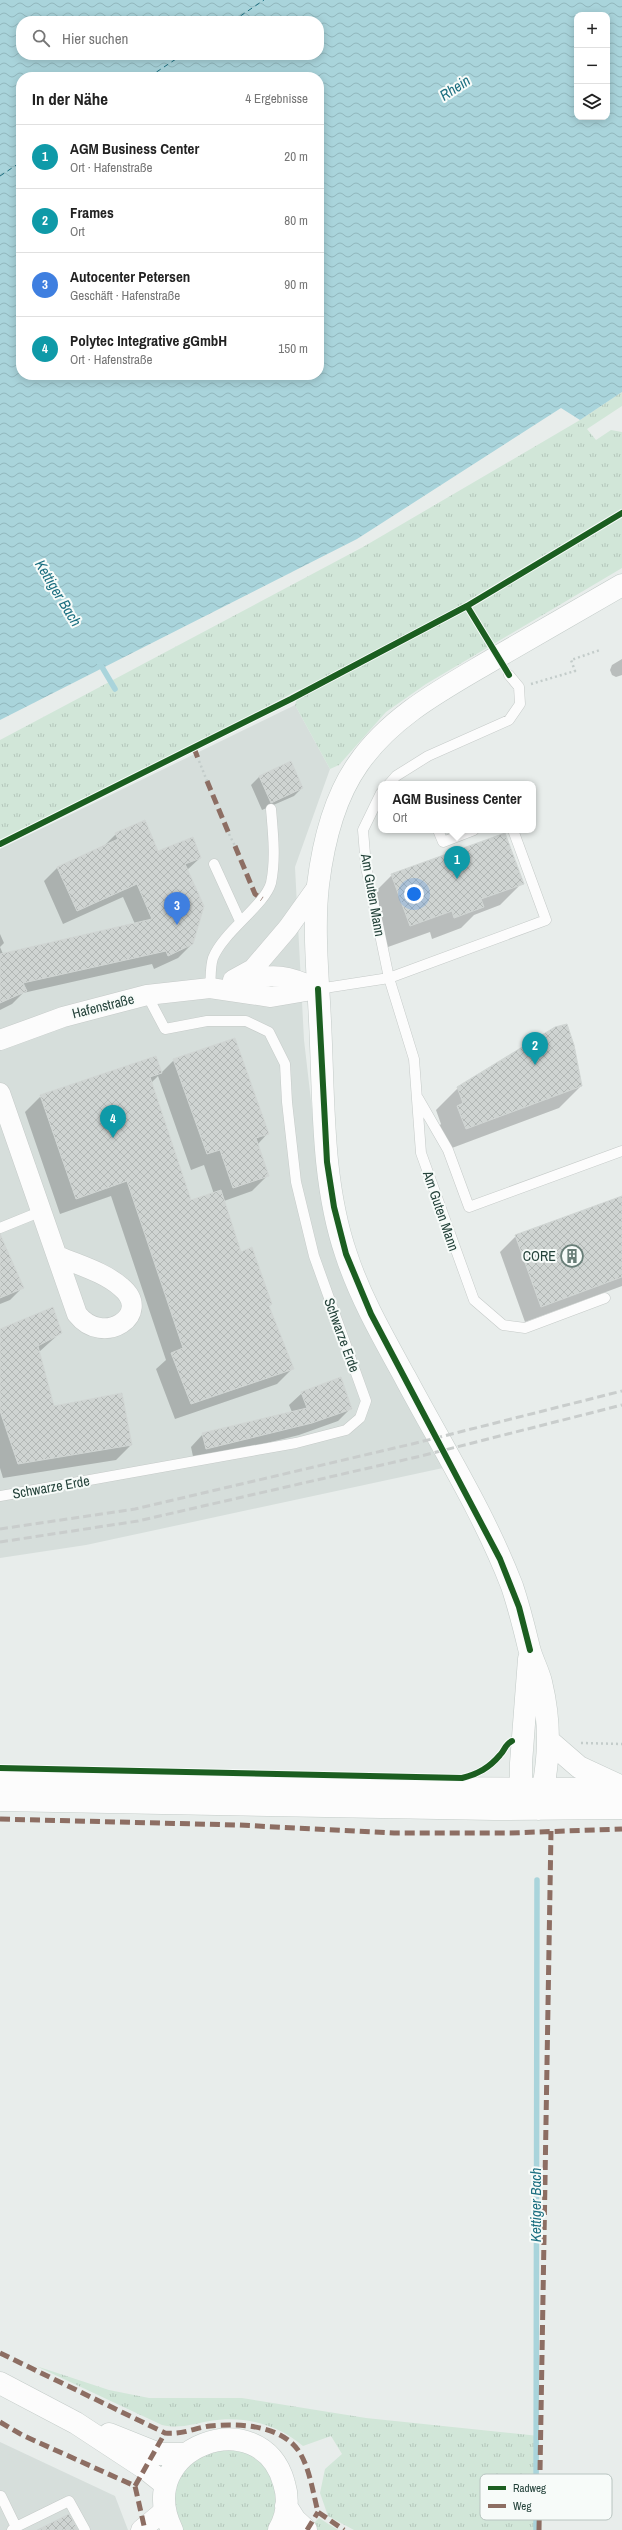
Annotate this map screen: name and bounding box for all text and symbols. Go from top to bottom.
map controls [574,12,610,120]
button: + [574,12,610,48]
search box [16,16,324,60]
icon: search [30,27,52,49]
text: Hier suchen [62,28,128,49]
button: − [574,48,610,84]
water label: Rhein [435,70,474,105]
button: layers [574,84,610,120]
text: In der Nähe [32,87,108,110]
text: 4 Ergebnisse [245,90,308,107]
text: AGM Business Center [70,138,199,159]
text: 1 [42,148,48,165]
text: 20 m [284,148,308,165]
text: Ort · Hafenstraße [70,159,152,176]
text: Frames [70,202,114,223]
text: 2 [42,212,48,229]
text: 80 m [284,212,308,229]
text: Ort [70,223,85,240]
text: Autocenter Petersen [70,266,190,287]
text: 3 [42,276,48,293]
text: 90 m [284,276,308,293]
text: Geschäft · Hafenstraße [70,287,180,304]
text: Polytec Integrative gGmbH [70,330,227,351]
text: 4 [42,340,48,357]
text: 150 m [278,340,308,357]
text: Ort · Hafenstraße [70,351,152,368]
water label: Kettiger Bach [30,555,87,630]
popup [378,781,536,833]
text: AGM Business Center [392,788,522,809]
text: Ort [392,809,407,826]
pin: 1 [444,846,470,879]
street label: Am Guten Mann [357,851,389,938]
your location [404,884,424,904]
pin: 3 [164,892,190,925]
street label: Hafenstraße [70,990,136,1022]
pin: 2 [522,1032,548,1065]
pin: 4 [100,1105,126,1138]
street label: Am Guten Mann [419,1168,463,1253]
building icon: CORE [559,1243,585,1269]
place label: CORE [523,1247,556,1265]
street label: Schwarze Erde [320,1295,364,1375]
street label: Schwarze Erde [11,1471,91,1503]
water label: Kettiger Bach [525,2168,546,2242]
legend [480,2474,612,2520]
text: Radweg [513,2481,546,2495]
text: Weg [513,2499,531,2513]

